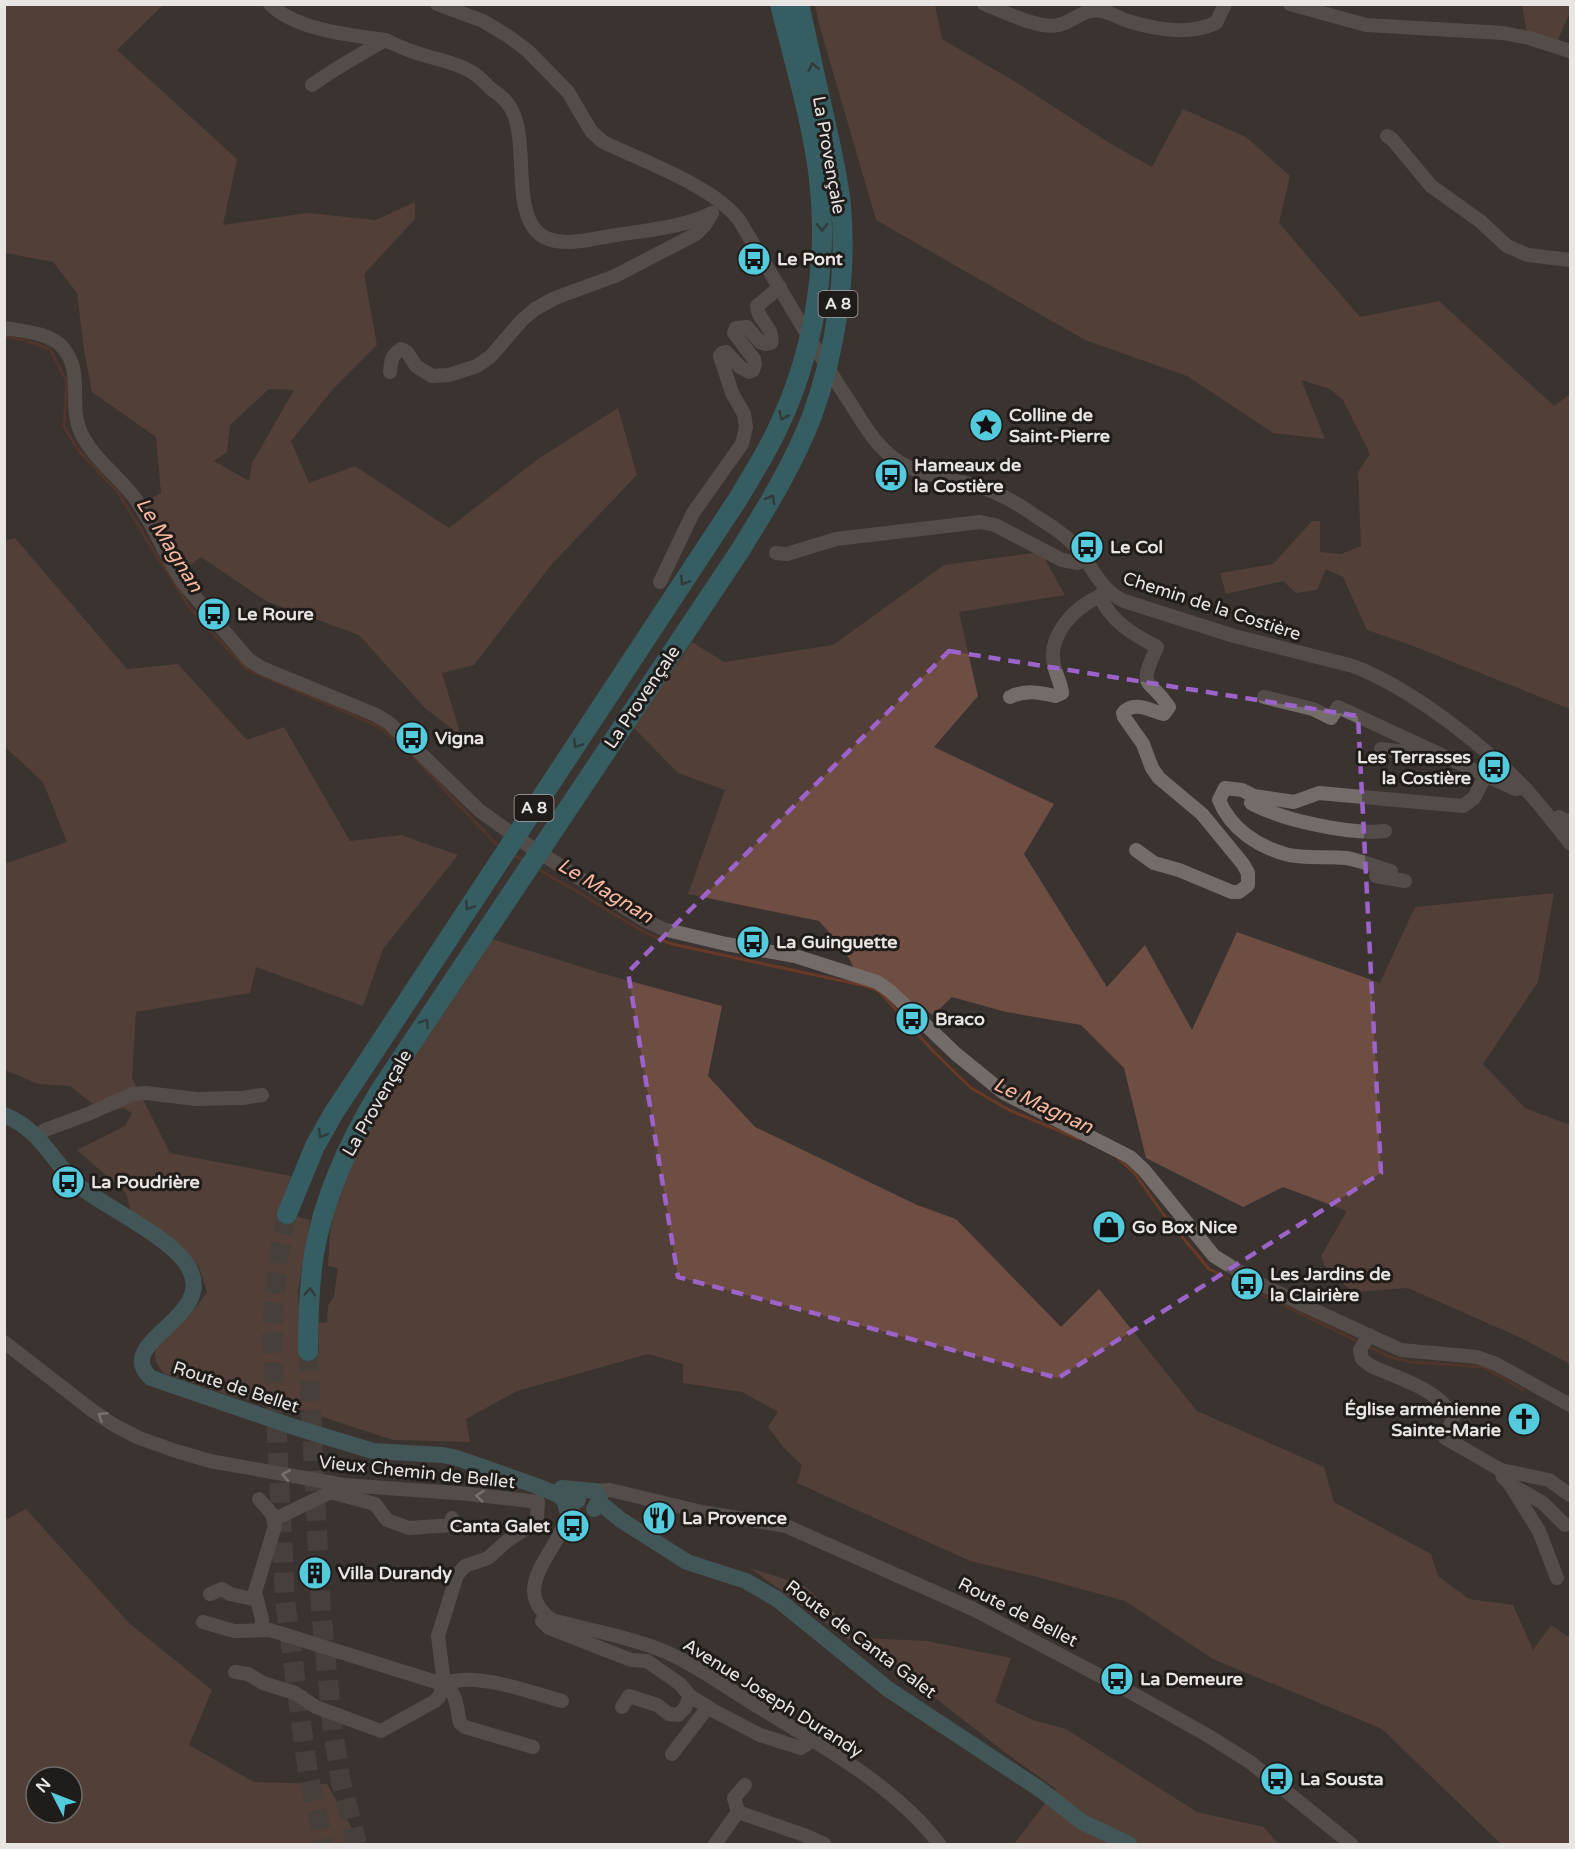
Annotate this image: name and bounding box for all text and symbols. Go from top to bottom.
one-way arrow [807,63,820,73]
street label: La Provençale [808,94,850,216]
one-way arrow [816,222,828,231]
bus stop icon: Le Pont [736,241,772,277]
place label: Le Pont [777,248,843,270]
road number: A 8 [818,291,858,317]
place label: Colline de Saint-Pierre [1009,404,1110,447]
place icon: Colline de Saint-Pierre [968,407,1004,443]
one-way arrow [779,410,791,421]
place label: Hameaux de la Costière [914,454,1021,497]
bus stop icon: Hameaux de la Costière [873,457,909,493]
water label: Le Magnan [131,493,208,597]
one-way arrow [764,495,775,505]
bus stop icon: Le Col [1069,529,1105,565]
place label: Le Col [1110,536,1163,558]
street label: Chemin de la Costière [1120,567,1304,645]
one-way arrow [680,575,692,585]
bus stop icon: Le Roure [196,596,232,632]
place label: Le Roure [237,603,314,625]
street label: La Provençale [599,641,685,753]
bus stop icon: Vigna [394,720,430,756]
place label: Vigna [435,727,484,749]
one-way arrow [573,737,584,748]
place label: Les Terrasses la Costière [1357,746,1471,789]
bus stop icon: Les Terrasses la Costière [1476,749,1512,785]
road number: A 8 [514,795,554,821]
water label: Le Magnan [553,853,658,929]
one-way arrow [465,900,476,911]
bus stop icon: La Guinguette [735,924,771,960]
place label: La Guinguette [776,931,898,953]
bus stop icon: Braco [894,1001,930,1037]
place label: Braco [935,1008,985,1030]
one-way arrow [418,1019,430,1029]
street label: La Provençale [338,1046,416,1160]
water label: Le Magnan [990,1073,1097,1140]
one-way arrow [317,1128,329,1138]
bus stop icon: La Poudrière [50,1164,86,1200]
place label: La Poudrière [91,1171,200,1193]
shop icon: Go Box Nice [1091,1209,1127,1245]
place label: Go Box Nice [1132,1216,1237,1238]
place label: Les Jardins de la Clairière [1270,1263,1391,1306]
bus stop icon: Les Jardins de la Clairière [1229,1266,1265,1302]
one-way arrow [303,1288,316,1297]
street label: Route de Bellet [170,1356,302,1418]
place label: Église arménienne Sainte-Marie [1344,1398,1501,1441]
church icon: Église arménienne Sainte-Marie [1506,1401,1542,1437]
one-way arrow [97,1413,108,1424]
street label: Vieux Chemin de Bellet [318,1451,516,1493]
one-way arrow [281,1469,291,1481]
one-way arrow [475,1490,484,1502]
restaurant icon: La Provence [641,1500,677,1536]
place label: La Provence [682,1507,787,1529]
bus stop icon: Canta Galet [555,1508,591,1544]
place label: Canta Galet [450,1515,550,1537]
building icon: Villa Durandy [297,1555,333,1591]
place label: Villa Durandy [338,1562,452,1584]
street label: Route de Bellet [955,1572,1082,1652]
street label: Route de Canta Galet [781,1575,941,1703]
street label: Avenue Joseph Durandy [679,1634,867,1763]
bus stop icon: La Demeure [1099,1661,1135,1697]
place label: La Demeure [1140,1668,1243,1690]
bus stop icon: La Sousta [1259,1761,1295,1797]
north arrow [24,1765,84,1825]
place label: La Sousta [1300,1768,1384,1790]
text: N [32,1774,55,1797]

